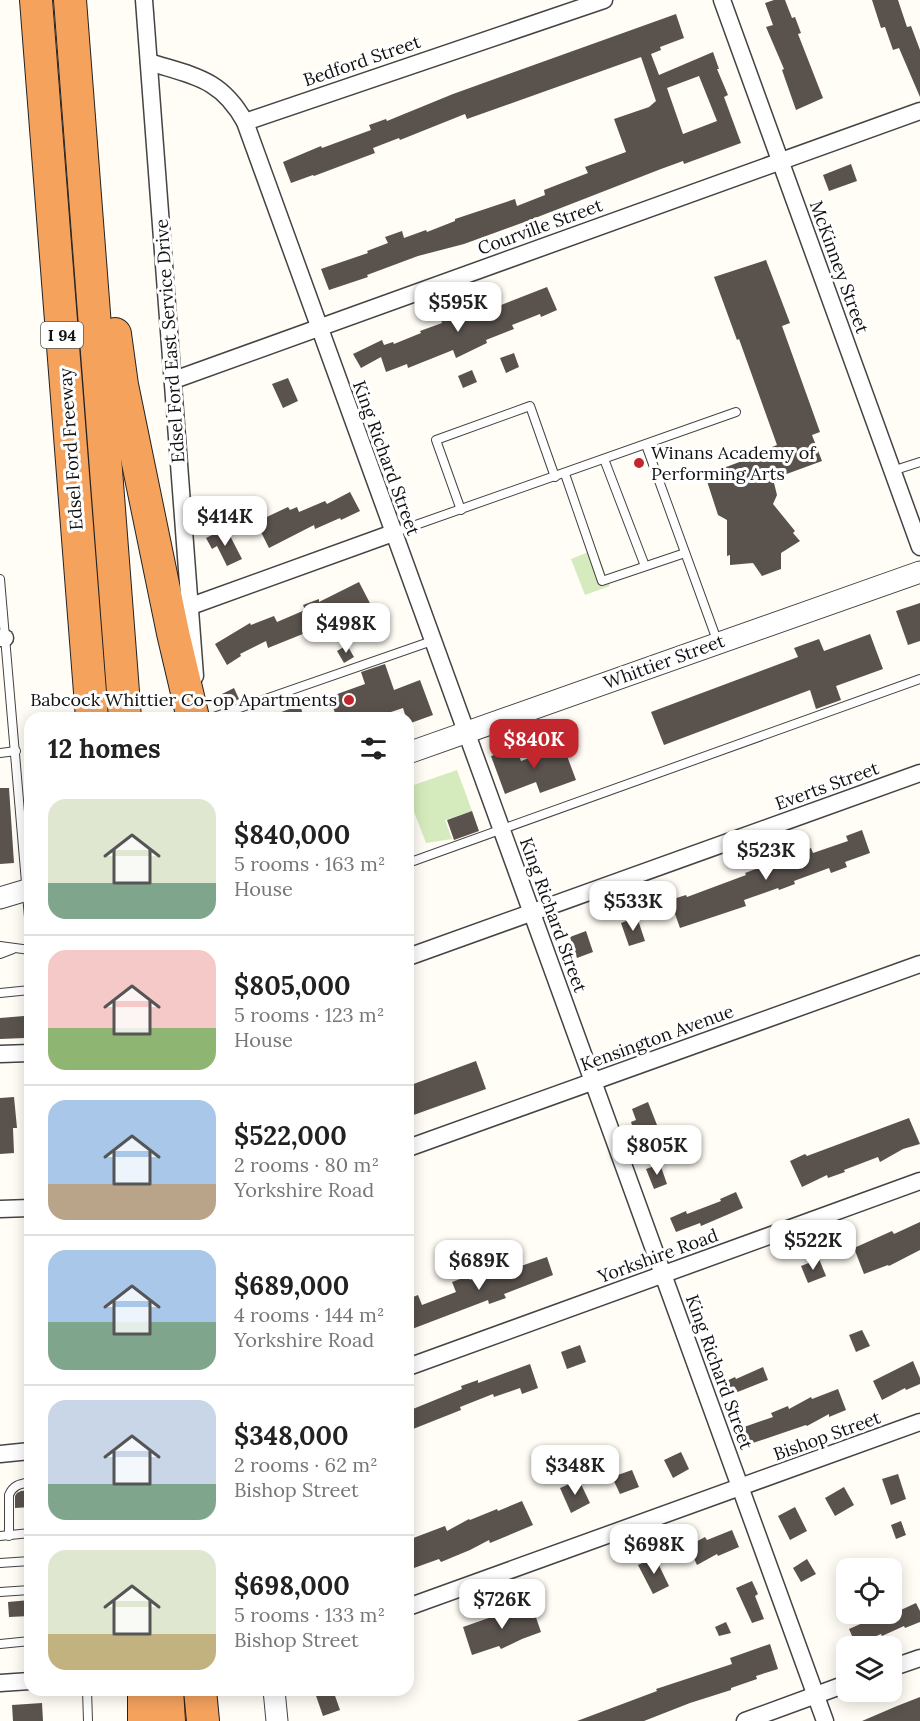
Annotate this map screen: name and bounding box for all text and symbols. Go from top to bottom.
street label: Bedford Street [300,30,423,91]
street label: Courville Street [474,193,605,260]
street label: McKinney Street [805,197,874,336]
street label: Edsel Ford East Service Drive [149,218,190,464]
pin: $595K [416,282,500,333]
text: $595K [428,289,488,314]
road number: I 94 [41,322,83,348]
street label: Edsel Ford Freeway [53,367,88,531]
street label: King Richard Street [348,377,425,538]
place label: Winans Academy of Performing Arts [651,441,817,485]
marker: Winans Academy of Performing Arts [632,456,646,470]
pin: $414K [183,496,267,547]
text: $414K [197,503,253,528]
pin: $498K [304,603,388,654]
text: $498K [316,610,376,635]
street label: Whittier Street [600,629,727,694]
place label: Babcock Whittier Co-op Apartments [30,688,337,711]
marker: Babcock Whittier Co-op Apartments [342,693,356,707]
pin: $840K [492,719,576,770]
text: $840K [503,726,565,751]
text: 12 homes [48,732,161,765]
icon: filters [357,732,390,765]
street label: Everts Street [772,756,882,815]
text: $840,000 [234,818,350,851]
icon: home [96,823,168,895]
pin: $523K [724,830,808,881]
street label: King Richard Street [515,834,592,995]
text: $523K [737,837,795,862]
text: 5 rooms · 163 m² [234,851,386,876]
text: House [234,876,293,901]
pin: $533K [591,881,675,932]
text: $533K [603,888,663,913]
text: $805,000 [234,969,350,1002]
icon: home [96,974,168,1046]
street label: Kensington Avenue [577,999,737,1076]
text: 5 rooms · 123 m² [234,1002,384,1027]
text: House [234,1027,293,1052]
text: $522,000 [234,1119,347,1152]
icon: home [96,1124,168,1196]
pin: $805K [615,1125,699,1176]
text: $805K [627,1132,687,1157]
text: 2 rooms · 80 m² [234,1152,379,1177]
text: Yorkshire Road [234,1177,374,1202]
pin: $522K [771,1220,855,1271]
street label: Yorkshire Road [594,1223,721,1288]
text: $522K [784,1227,842,1252]
pin: $689K [437,1240,521,1291]
text: $689K [449,1247,509,1272]
text: $689,000 [234,1269,349,1302]
icon: home [96,1274,168,1346]
street label: King Richard Street [681,1291,758,1452]
text: 4 rooms · 144 m² [234,1302,384,1327]
text: Yorkshire Road [234,1327,374,1352]
street label: Bishop Street [770,1406,884,1466]
text: $348,000 [234,1419,349,1452]
icon: home [96,1424,168,1496]
pin: $348K [533,1445,617,1496]
text: 2 rooms · 62 m² [234,1452,378,1477]
text: $348K [545,1452,605,1477]
text: Bishop Street [234,1477,359,1502]
pin: $698K [612,1524,696,1575]
text: $698K [624,1531,684,1556]
map controls [836,1558,902,1702]
button: locate [836,1558,902,1624]
text: $698,000 [234,1569,350,1602]
icon: home [96,1574,168,1646]
pin: $726K [460,1579,544,1630]
text: $726K [473,1586,531,1611]
text: 5 rooms · 133 m² [234,1602,385,1627]
text: Bishop Street [234,1627,359,1652]
button: layers [836,1636,902,1702]

